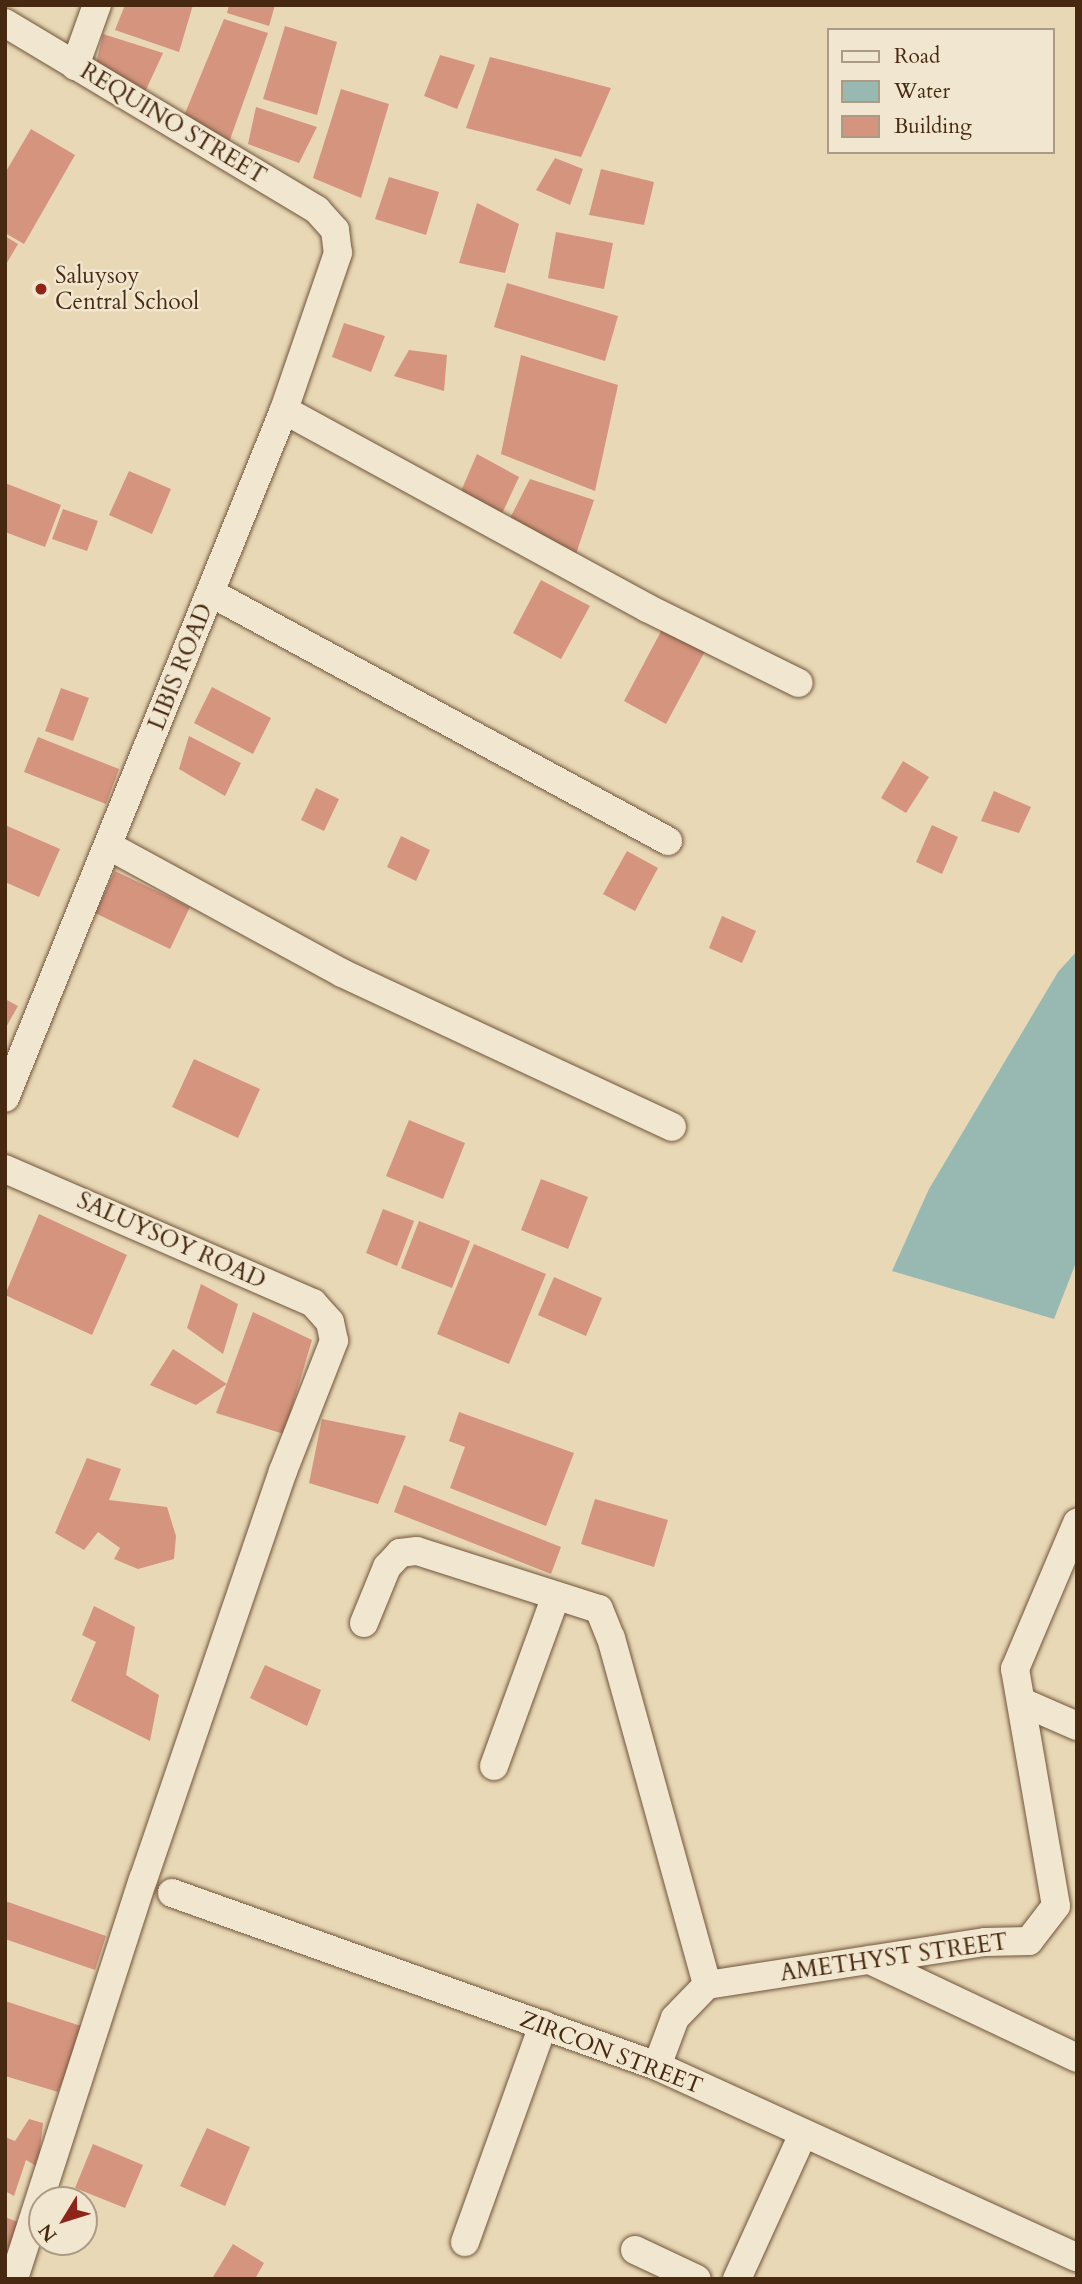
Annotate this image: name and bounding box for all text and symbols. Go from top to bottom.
legend [827,28,1054,154]
text: Road [894,42,940,71]
street label: REQUINO STREET [75,58,271,190]
text: Water [894,77,950,106]
text: Building [894,112,972,141]
place label: Saluysoy Central School [55,262,199,316]
marker: Saluysoy Central School [33,281,49,297]
street label: LIBIS ROAD [143,600,219,734]
street label: SALUYSOY ROAD [73,1187,269,1295]
street label: AMETHYST STREET [778,1928,1010,1988]
street label: ZIRCON STREET [516,2006,706,2100]
north arrow [28,2186,98,2256]
text: N [33,2218,63,2247]

